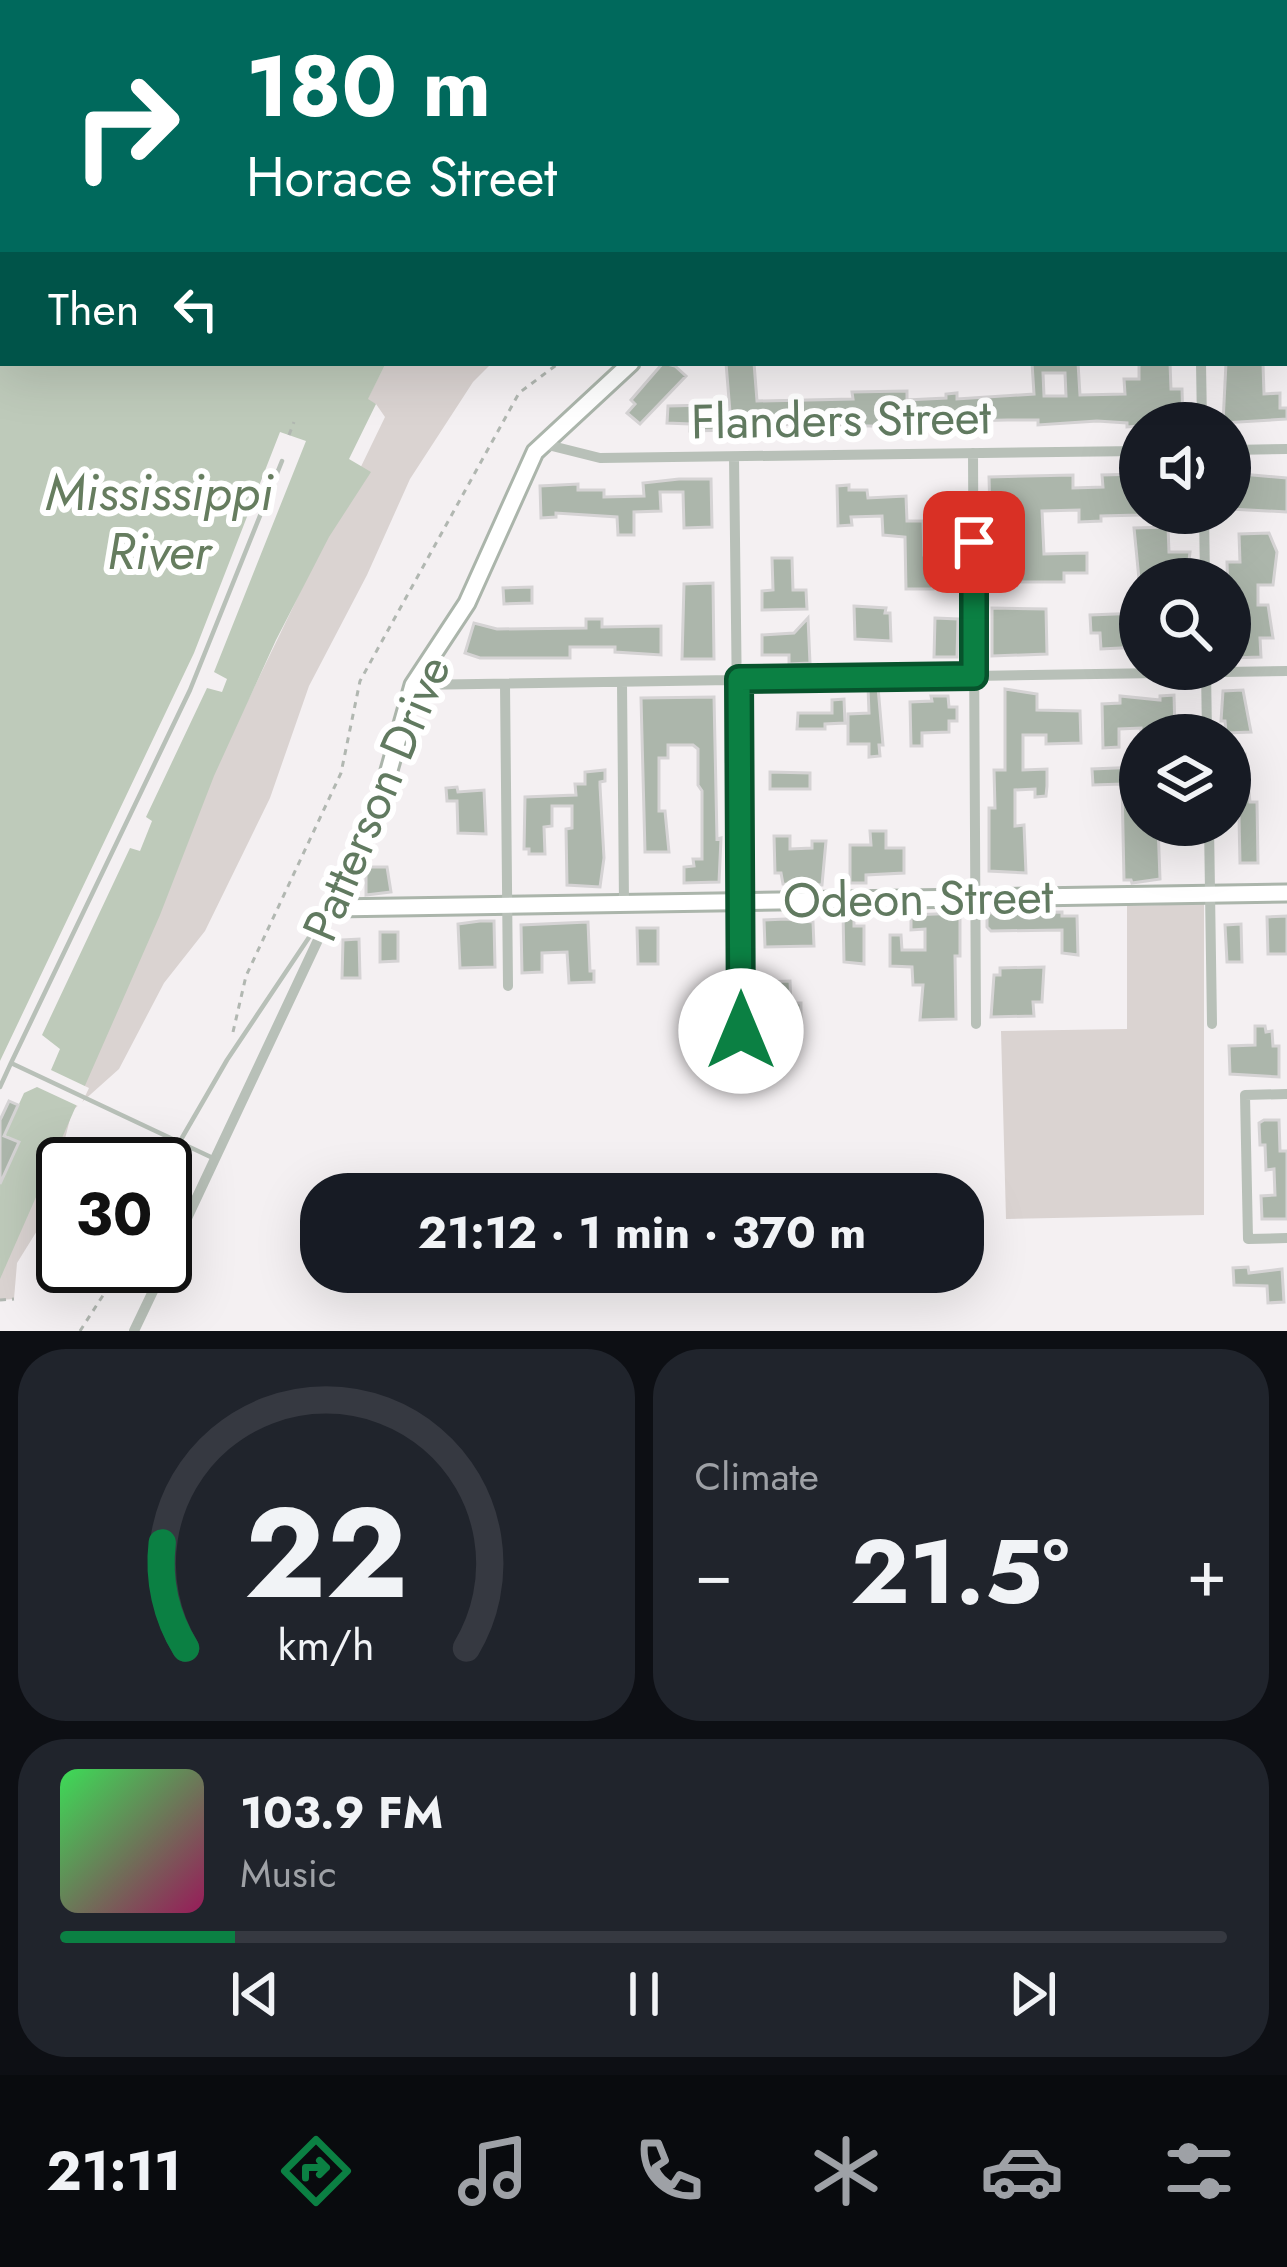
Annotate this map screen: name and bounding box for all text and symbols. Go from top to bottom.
text: 180 m [246,26,491,148]
icon: right [48,48,204,204]
text: Horace Street [246,138,557,216]
icon: left [163,276,229,342]
text: Then [48,277,139,342]
street label: Flanders Street [690,382,992,457]
map controls [1119,402,1251,846]
button: sound [1119,402,1251,534]
water label: Mississippi River [45,455,274,588]
pin [923,491,1025,593]
icon: arrive [941,509,1007,575]
button: search [1119,558,1251,690]
street label: Patterson Drive [285,645,468,952]
button: layers [1119,714,1251,846]
street label: Odeon Street [782,862,1054,935]
position arrow [678,968,804,1094]
speed limit sign: 30 [36,1137,192,1293]
text: 21:12 · 1 min · 370 m [418,1200,866,1265]
text: Climate [695,1448,819,1505]
text: 22 [244,1463,408,1644]
text: 21.5° [851,1507,1069,1637]
text: − [695,1525,733,1621]
text: + [1186,1525,1227,1621]
text: km/h [278,1614,375,1676]
text: 103.9 FM [240,1780,443,1845]
text: Music [240,1845,337,1902]
icon: previous [222,1961,288,2027]
icon: pause [611,1961,677,2027]
icon: next [1000,1961,1066,2027]
icon: directions [274,2129,358,2213]
icon: music [451,2129,535,2213]
icon: phone [627,2129,711,2213]
icon: climate [804,2129,888,2213]
icon: car [980,2129,1064,2213]
icon: filters [1157,2129,1241,2213]
text: 21:11 [46,2132,182,2210]

